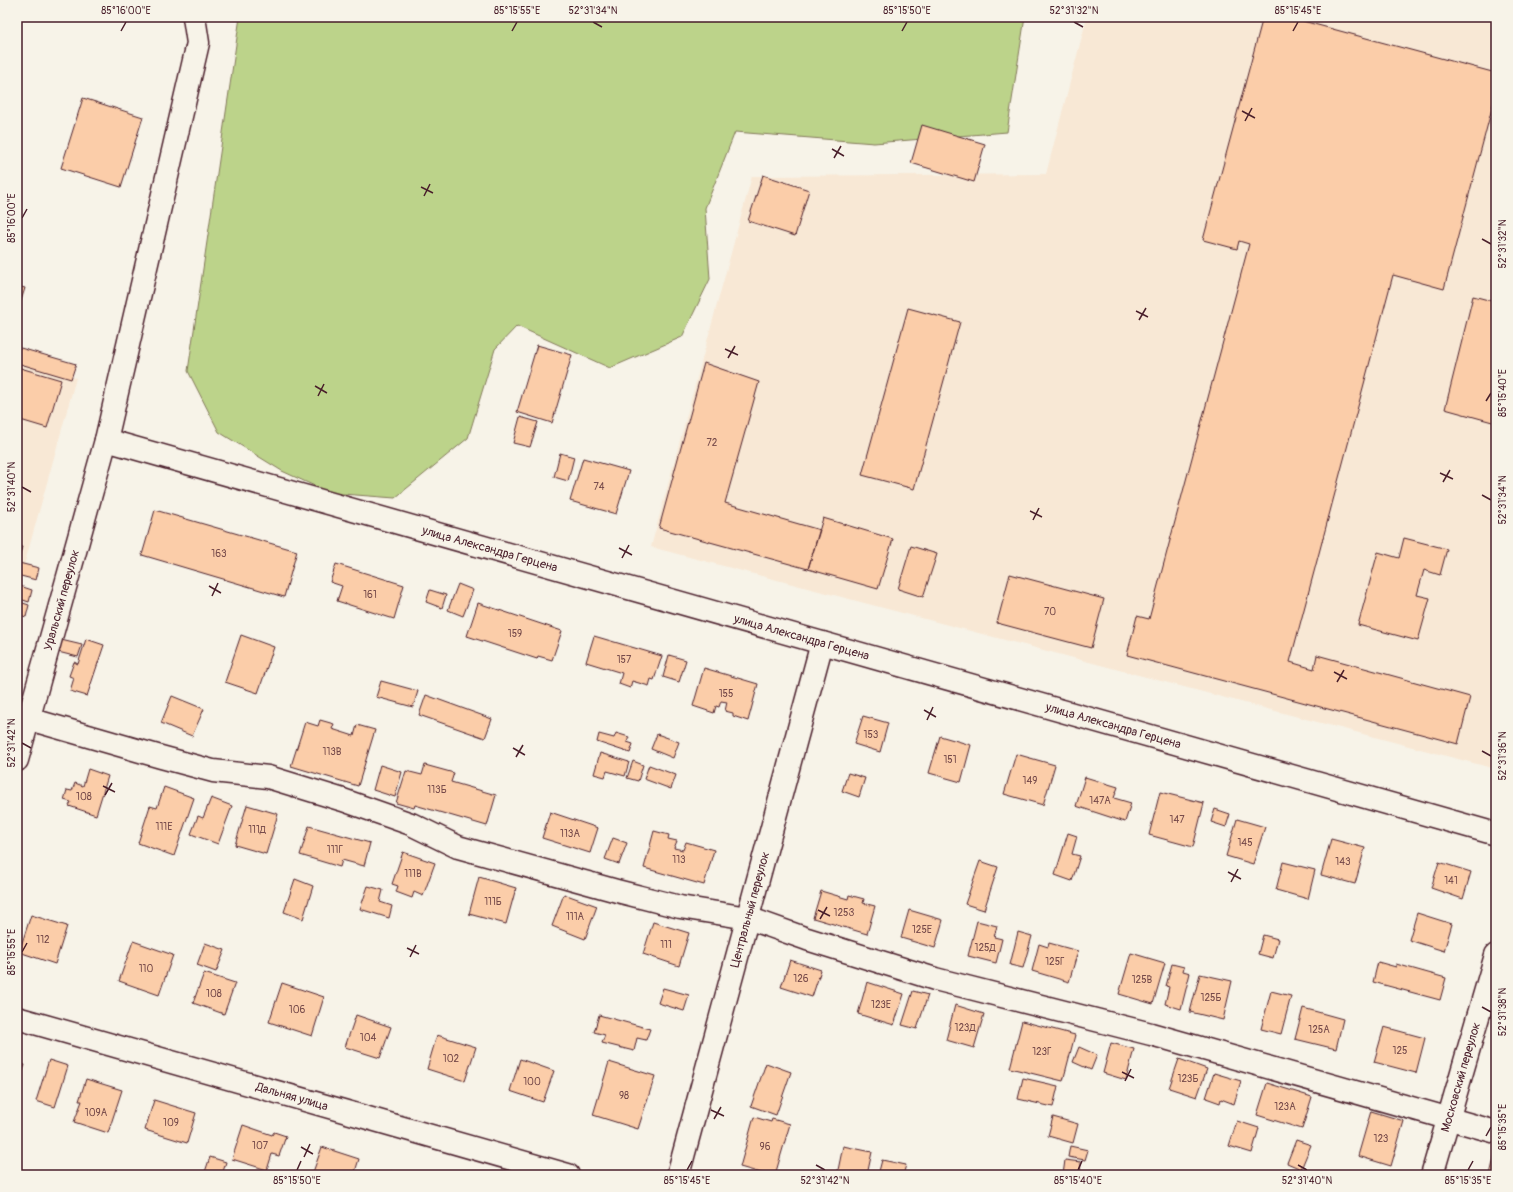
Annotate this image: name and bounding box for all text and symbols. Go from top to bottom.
text: 85°16'00"E [101,5,151,17]
text: 85°15'55"E [494,5,540,17]
text: 52°31'34"N [568,5,618,17]
text: 85°15'50"E [883,5,931,17]
text: 52°31'32"N [1050,5,1099,17]
text: 85°15'45"E [1275,5,1321,17]
text: 85°16'00"E [6,193,18,243]
text: 52°31'32"N [1497,219,1509,268]
text: 85°15'40"E [1497,369,1509,417]
house number: 72 [707,437,718,449]
text: 52°31'40"N [6,462,18,512]
text: 52°31'34"N [1497,475,1509,525]
house number: 74 [593,481,605,493]
street label: улица Александра Герцена [419,523,559,576]
street label: Уральский переулок [41,548,83,652]
house number: 163 [211,548,227,560]
house number: 161 [363,589,377,601]
house number: 70 [1044,606,1056,618]
street label: улица Александра Герцена [731,611,871,664]
house number: 159 [508,628,522,640]
house number: 157 [617,654,632,666]
house number: 155 [719,688,733,700]
street label: улица Александра Герцена [1043,699,1183,752]
text: 52°31'42"N [6,718,18,768]
house number: 153 [864,729,879,741]
text: 52°31'36"N [1497,731,1509,781]
house number: 113В [322,746,342,758]
house number: 151 [943,754,957,766]
house number: 149 [1023,775,1037,787]
house number: 113Б [427,784,447,796]
house number: 108 [76,791,92,803]
house number: 147А [1089,795,1111,807]
house number: 147 [1170,814,1185,826]
house number: 111Е [156,821,172,833]
house number: 111Д [248,824,267,836]
house number: 113А [560,828,580,840]
house number: 145 [1237,837,1253,849]
house number: 111Г [327,844,343,856]
street label: Центральный переулок [727,850,773,969]
house number: 113 [672,854,686,866]
house number: 143 [1335,856,1351,868]
house number: 111В [404,868,422,880]
house number: 141 [1444,875,1458,887]
house number: 111Б [484,896,502,908]
house number: 125З [834,907,854,919]
house number: 111А [566,911,585,923]
house number: 125Е [912,924,932,936]
text: 85°15'55"E [6,929,18,975]
house number: 112 [36,934,50,946]
house number: 111 [660,939,672,951]
house number: 125Д [975,942,996,954]
house number: 125Г [1045,956,1065,968]
house number: 110 [139,963,153,975]
house number: 126 [793,973,809,985]
house number: 125В [1132,974,1153,986]
house number: 108 [206,988,222,1000]
text: 52°31'38"N [1497,988,1509,1036]
house number: 125Б [1201,992,1221,1004]
house number: 123Е [871,999,891,1011]
house number: 106 [289,1004,305,1016]
street label: Московский переулок [1438,1021,1484,1134]
house number: 123Д [955,1022,976,1034]
house number: 125А [1308,1024,1330,1036]
house number: 104 [360,1032,376,1044]
house number: 125 [1393,1045,1407,1057]
house number: 123Г [1032,1046,1052,1058]
house number: 102 [443,1053,460,1065]
house number: 123Б [1178,1073,1198,1085]
house number: 100 [523,1076,541,1088]
street label: Дальняя улица [253,1079,330,1114]
house number: 98 [619,1090,629,1102]
house number: 123А [1274,1101,1296,1113]
text: 85°15'35"E [1497,1104,1509,1150]
house number: 109А [85,1107,108,1119]
house number: 109 [163,1117,179,1129]
house number: 123 [1374,1133,1389,1145]
house number: 107 [252,1140,269,1152]
house number: 96 [760,1141,771,1153]
text: 85°15'50"E [273,1175,321,1187]
text: 85°15'45"E [664,1175,710,1187]
text: 52°31'42"N [800,1175,850,1187]
text: 85°15'40"E [1054,1175,1102,1187]
text: 52°31'40"N [1282,1175,1332,1187]
text: 85°15'35"E [1445,1175,1491,1187]

